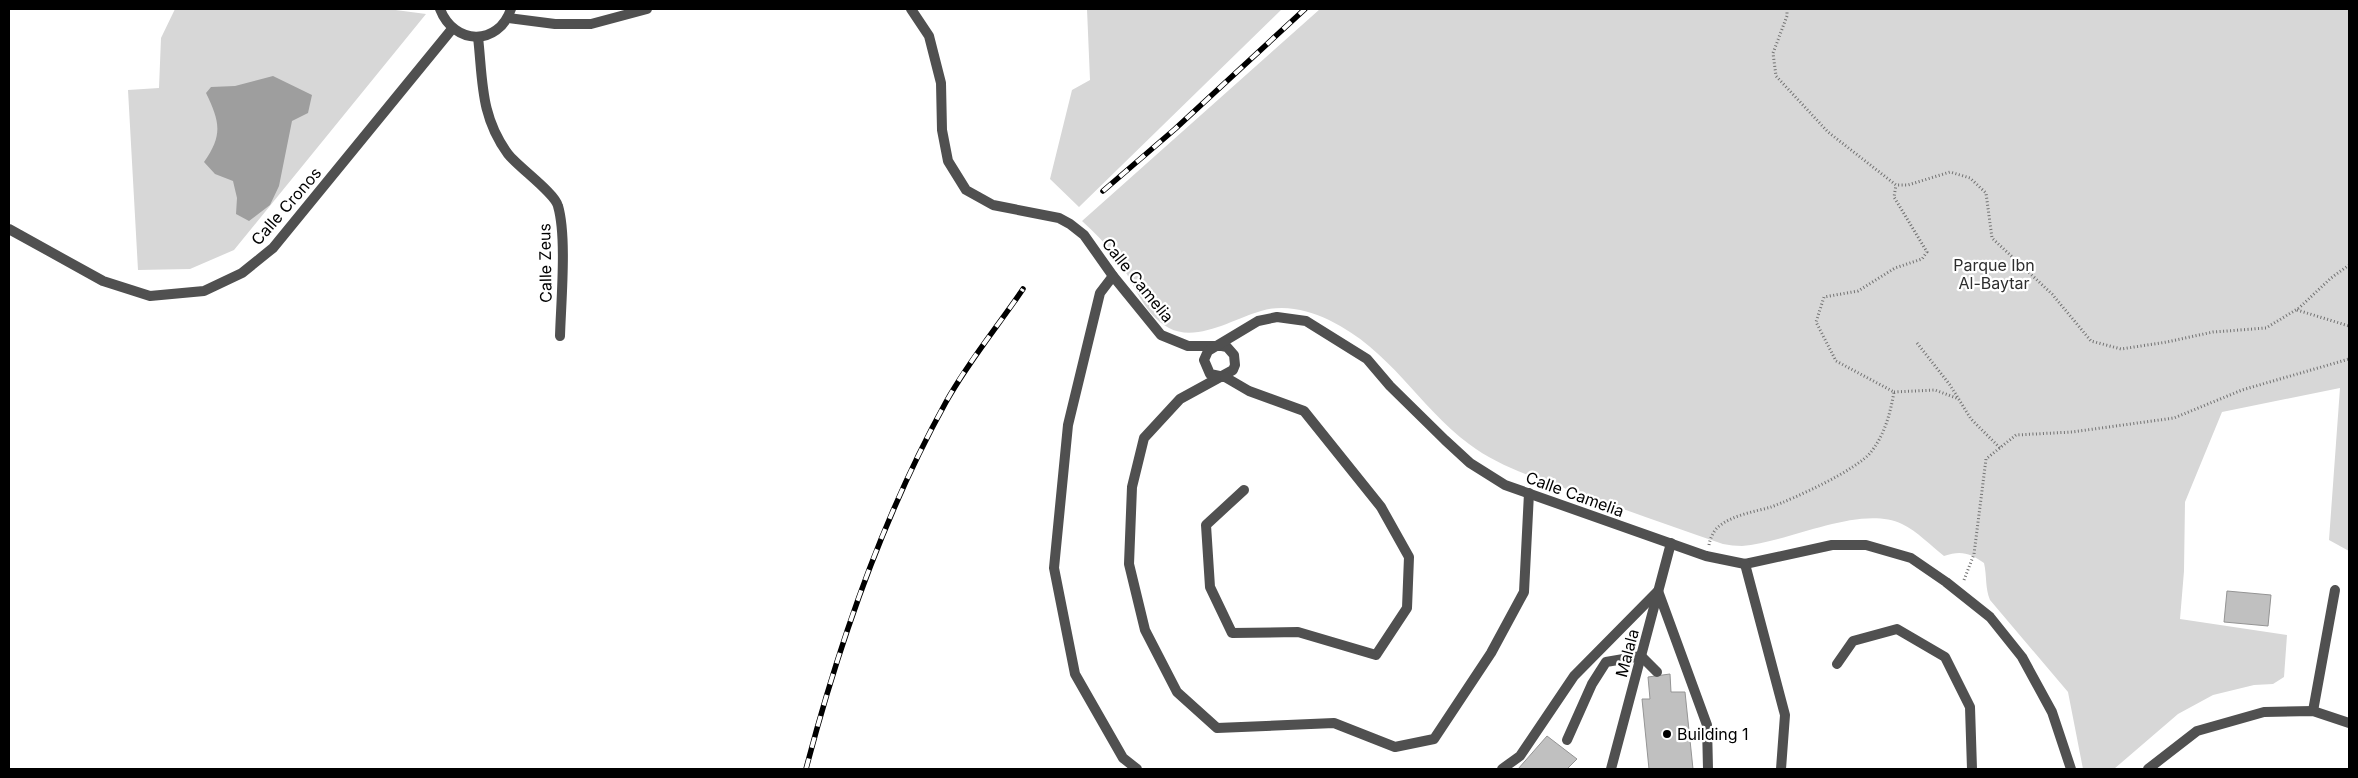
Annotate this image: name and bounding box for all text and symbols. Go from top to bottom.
street label: Calle Cronos [247,163,325,249]
street label: Calle Zeus [534,223,556,303]
street label: Calle Camelia [1098,234,1178,326]
park label: Parque Ibn Al-Baytar [1953,255,2035,293]
street label: Calle Camelia [1523,467,1627,521]
street label: Malala [1611,627,1643,679]
place label: Building 1 [1677,724,1749,744]
marker: Building 1 [1661,728,1673,740]

